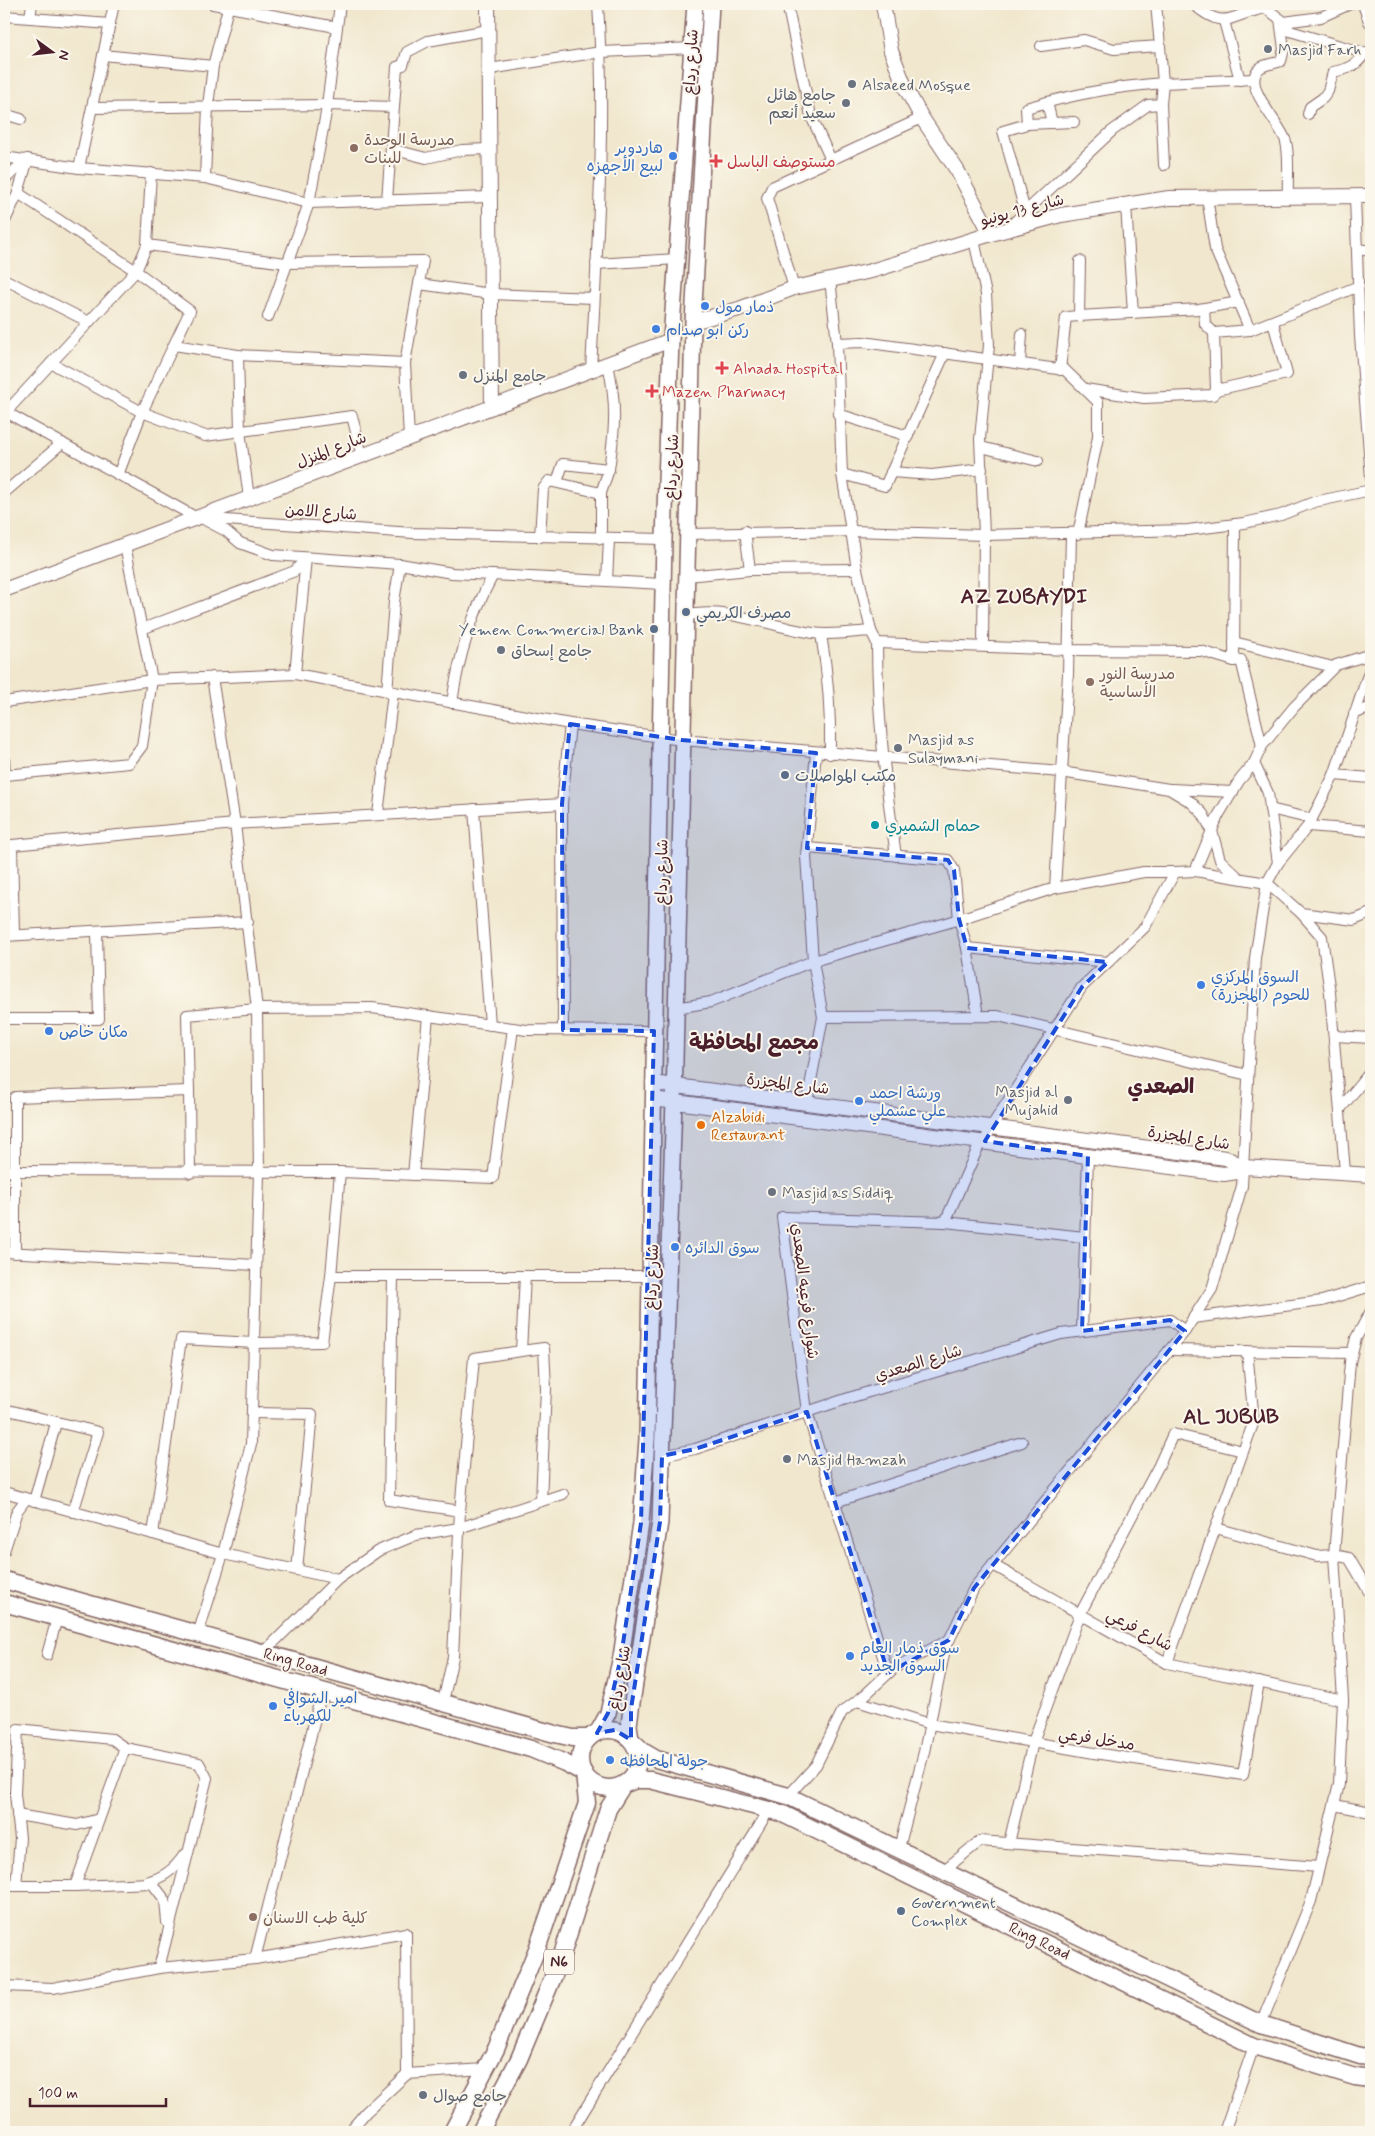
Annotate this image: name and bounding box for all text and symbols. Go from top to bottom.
north arrow [28,28,78,78]
street label: شارع رداع [679,29,704,96]
place label: Masjid Farh [1278,40,1361,61]
marker: Masjid Farh [1262,43,1274,55]
text: N [54,48,73,62]
place label: Alsaeed Mosque [862,75,971,96]
marker: Alsaeed Mosque [846,78,858,90]
place label: جامع هائل سعيد أنعم [767,85,836,125]
marker: جامع هائل سعيد أنعم [840,97,852,109]
place label: مدرسة الوحدة للبنات [364,130,455,169]
place label: هاردوير لبيع الأجهزه [587,138,663,177]
marker: مدرسة الوحدة للبنات [348,142,360,154]
marker: هاردوير لبيع الأجهزه [667,150,679,162]
place label: مستوصف الباسل [727,152,835,173]
marker: مستوصف الباسل [709,154,723,168]
street label: شارع 13 يونيو [977,189,1067,232]
place label: ذمار مول [715,297,774,318]
marker: ذمار مول [699,300,711,312]
place label: ركن ابو صدام [666,320,749,342]
marker: ركن ابو صدام [650,323,662,335]
place label: Alnada Hospital [733,359,843,380]
marker: Alnada Hospital [715,361,729,375]
place label: جامع المنزل [473,366,546,387]
marker: جامع المنزل [457,369,469,381]
place label: Mazen Pharmacy [662,382,785,403]
marker: Mazen Pharmacy [646,385,658,397]
street label: شارع المنزل [293,427,370,473]
street label: شارع رداع [661,434,684,500]
street label: شارع الامن [284,499,358,525]
district label: AZ ZUBAYDI [961,583,1087,611]
place label: مصرف الكريمي [696,603,791,627]
marker: مصرف الكريمي [680,606,692,618]
place label: Yemen Commercial Bank [459,620,644,641]
marker: Yemen Commercial Bank [648,623,660,635]
place label: جامع إسحاق [511,641,592,662]
marker: جامع إسحاق [495,644,507,656]
place label: مدرسة النور الأساسية [1098,664,1175,703]
marker: مدرسة النور الأساسية [1084,676,1096,688]
place label: Masjid as Sulaymani [908,730,978,769]
marker: Masjid as Sulaymani [892,742,904,754]
place label: مكتب المواصلات [795,766,896,787]
marker: مكتب المواصلات [779,769,791,781]
place label: حمام الشميري [885,816,981,838]
marker: حمام الشميري [869,819,881,831]
street label: شارع رداع [651,839,674,905]
place label: السوق المركزي للحوم (المجزرة) [1211,967,1310,1007]
marker: السوق المركزي للحوم (المجزرة) [1195,979,1207,991]
place label: مكان خاص [59,1022,128,1043]
marker: مكان خاص [43,1025,55,1037]
district label: مجمع المحافظة [689,1029,819,1057]
street label: شارع المجزرة [745,1069,830,1100]
district label: الصعدي [1128,1073,1194,1102]
place label: Masjid al Mujahid [995,1082,1058,1121]
place label: ورشة احمد علي عشملي [869,1083,946,1125]
marker: Masjid al Mujahid [1062,1094,1074,1106]
marker: ورشة احمد علي عشملي [853,1095,865,1107]
place label: Alzabidi Restaurant [711,1107,786,1146]
marker: Alzabidi Restaurant [695,1119,707,1131]
street label: شارع المجزرة [1146,1122,1231,1155]
place label: Masjid as Siddiq [782,1183,894,1204]
marker: Masjid as Siddiq [766,1186,778,1198]
street label: شوارع فرعيه الصعدي [786,1222,823,1360]
place label: سوق الدائره [685,1238,760,1259]
marker: سوق الدائره [669,1241,681,1253]
street label: شارع رداع [641,1244,664,1310]
street label: شارع الصعدي [872,1340,965,1387]
district label: AL JUBUB [1183,1403,1279,1431]
place label: Masjid Hamzah [797,1450,906,1471]
marker: Masjid Hamzah [781,1453,793,1465]
street label: شارع فرعي [1101,1604,1176,1659]
place label: سوق ذمار العام السوق الجديد [860,1638,960,1677]
street label: Ring Road [261,1643,330,1683]
street label: شارع رداع [605,1644,636,1713]
marker: سوق ذمار العام السوق الجديد [844,1650,856,1662]
place label: امير الشوافي للكهرباء [283,1688,357,1727]
marker: امير الشوافي للكهرباء [267,1700,279,1712]
street label: مدخل فرعي [1057,1723,1136,1759]
place label: جولة المحافظه [620,1751,708,1772]
marker: جولة المحافظه [604,1754,616,1766]
place label: Government Complex [911,1893,996,1932]
marker: Government Complex [895,1905,907,1917]
place label: كلية طب الاسنان [263,1908,368,1929]
marker: كلية طب الاسنان [247,1911,259,1923]
street label: Ring Road [1005,1917,1074,1966]
road number: N6 [544,1950,574,1974]
scale bar [30,2076,166,2108]
text: 100 m [38,2084,78,2104]
place label: جامع صوال [433,2086,507,2107]
marker: جامع صوال [417,2089,429,2101]

